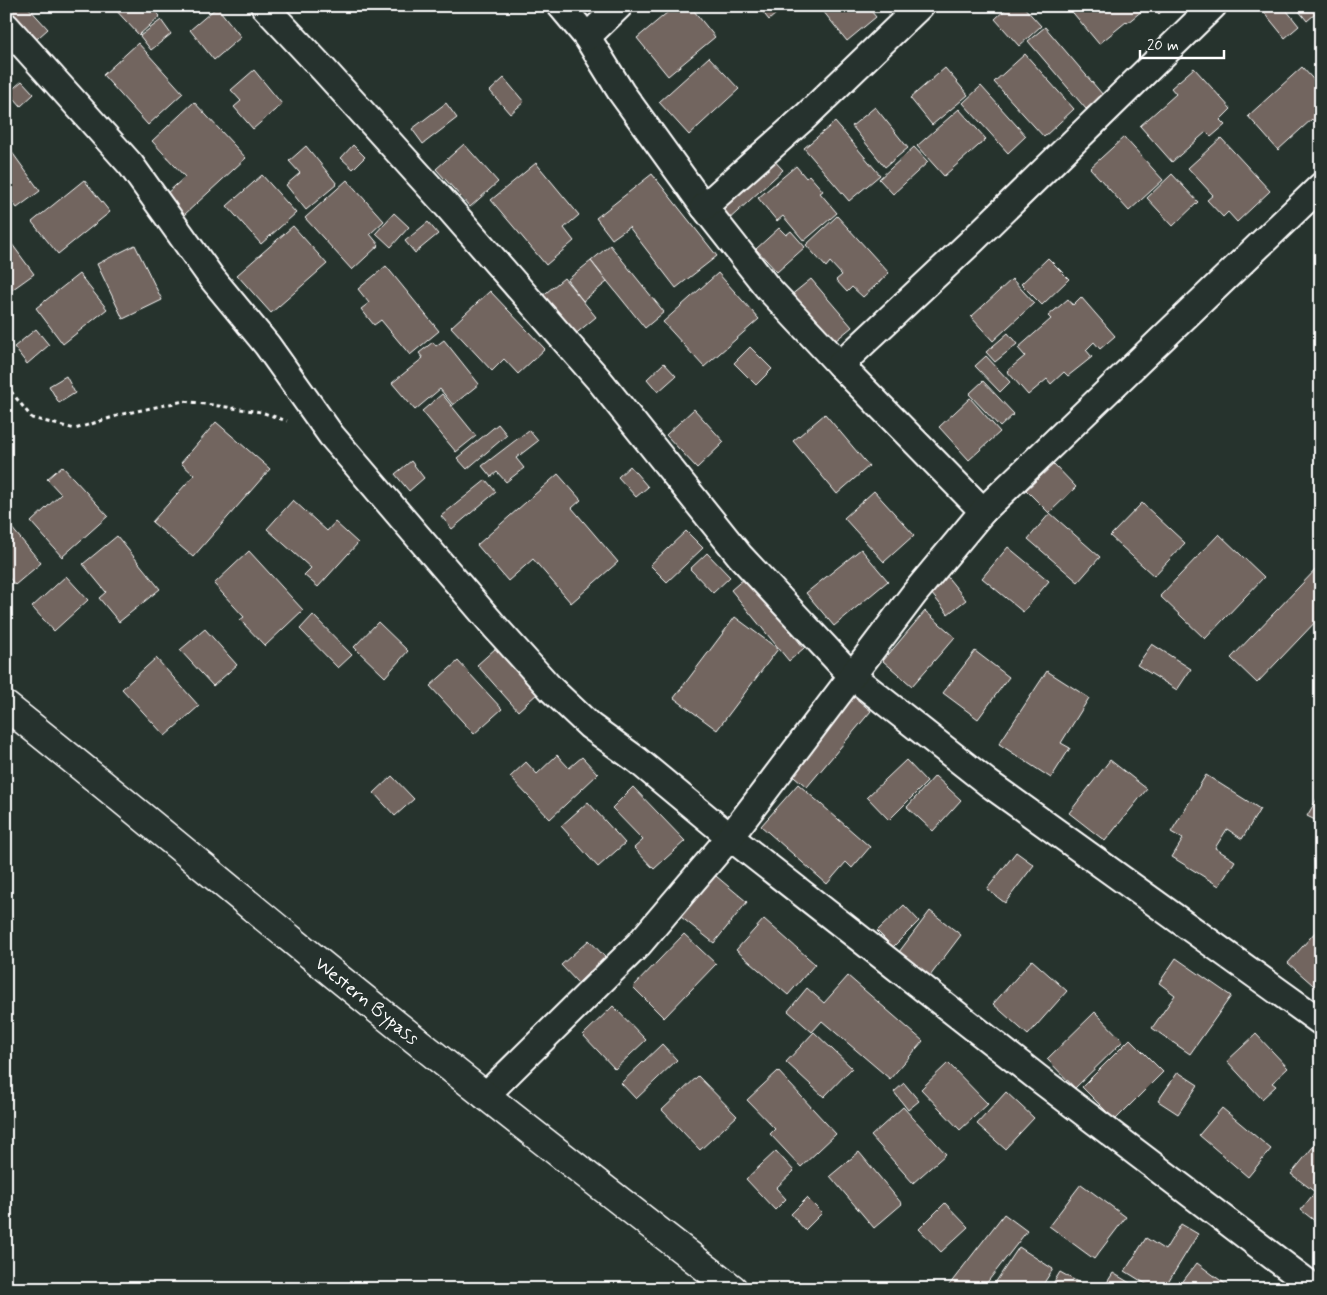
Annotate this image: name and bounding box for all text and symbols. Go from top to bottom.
scale bar [1140,28,1223,60]
text: 20 m [1147,36,1179,56]
street label: Western Bypass [310,951,425,1051]

